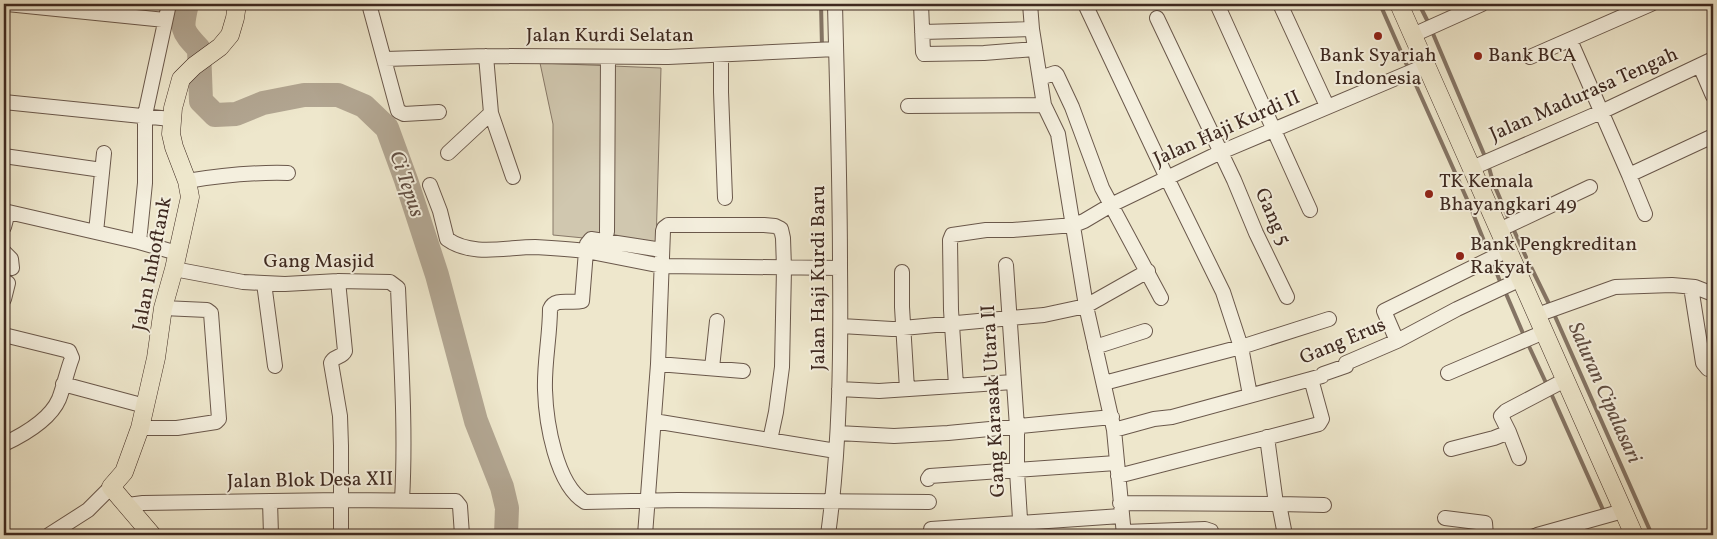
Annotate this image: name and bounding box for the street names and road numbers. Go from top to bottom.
street label: Jalan Kurdi Selatan [526,22,694,50]
street label: Jalan Madurasa Tengah [1485,41,1683,149]
street label: Jalan Haji Kurdi II [1149,84,1305,174]
street label: Gang 5 [1247,184,1297,250]
street label: Jalan Haji Kurdi Baru [805,185,833,371]
street label: Jalan Inhoftank [126,194,180,334]
street label: Gang Masjid [264,248,374,276]
street label: Gang Karasak Utara II [975,304,1013,498]
street label: Gang Erus [1296,311,1390,373]
street label: Jalan Blok Desa XII [227,466,393,496]

